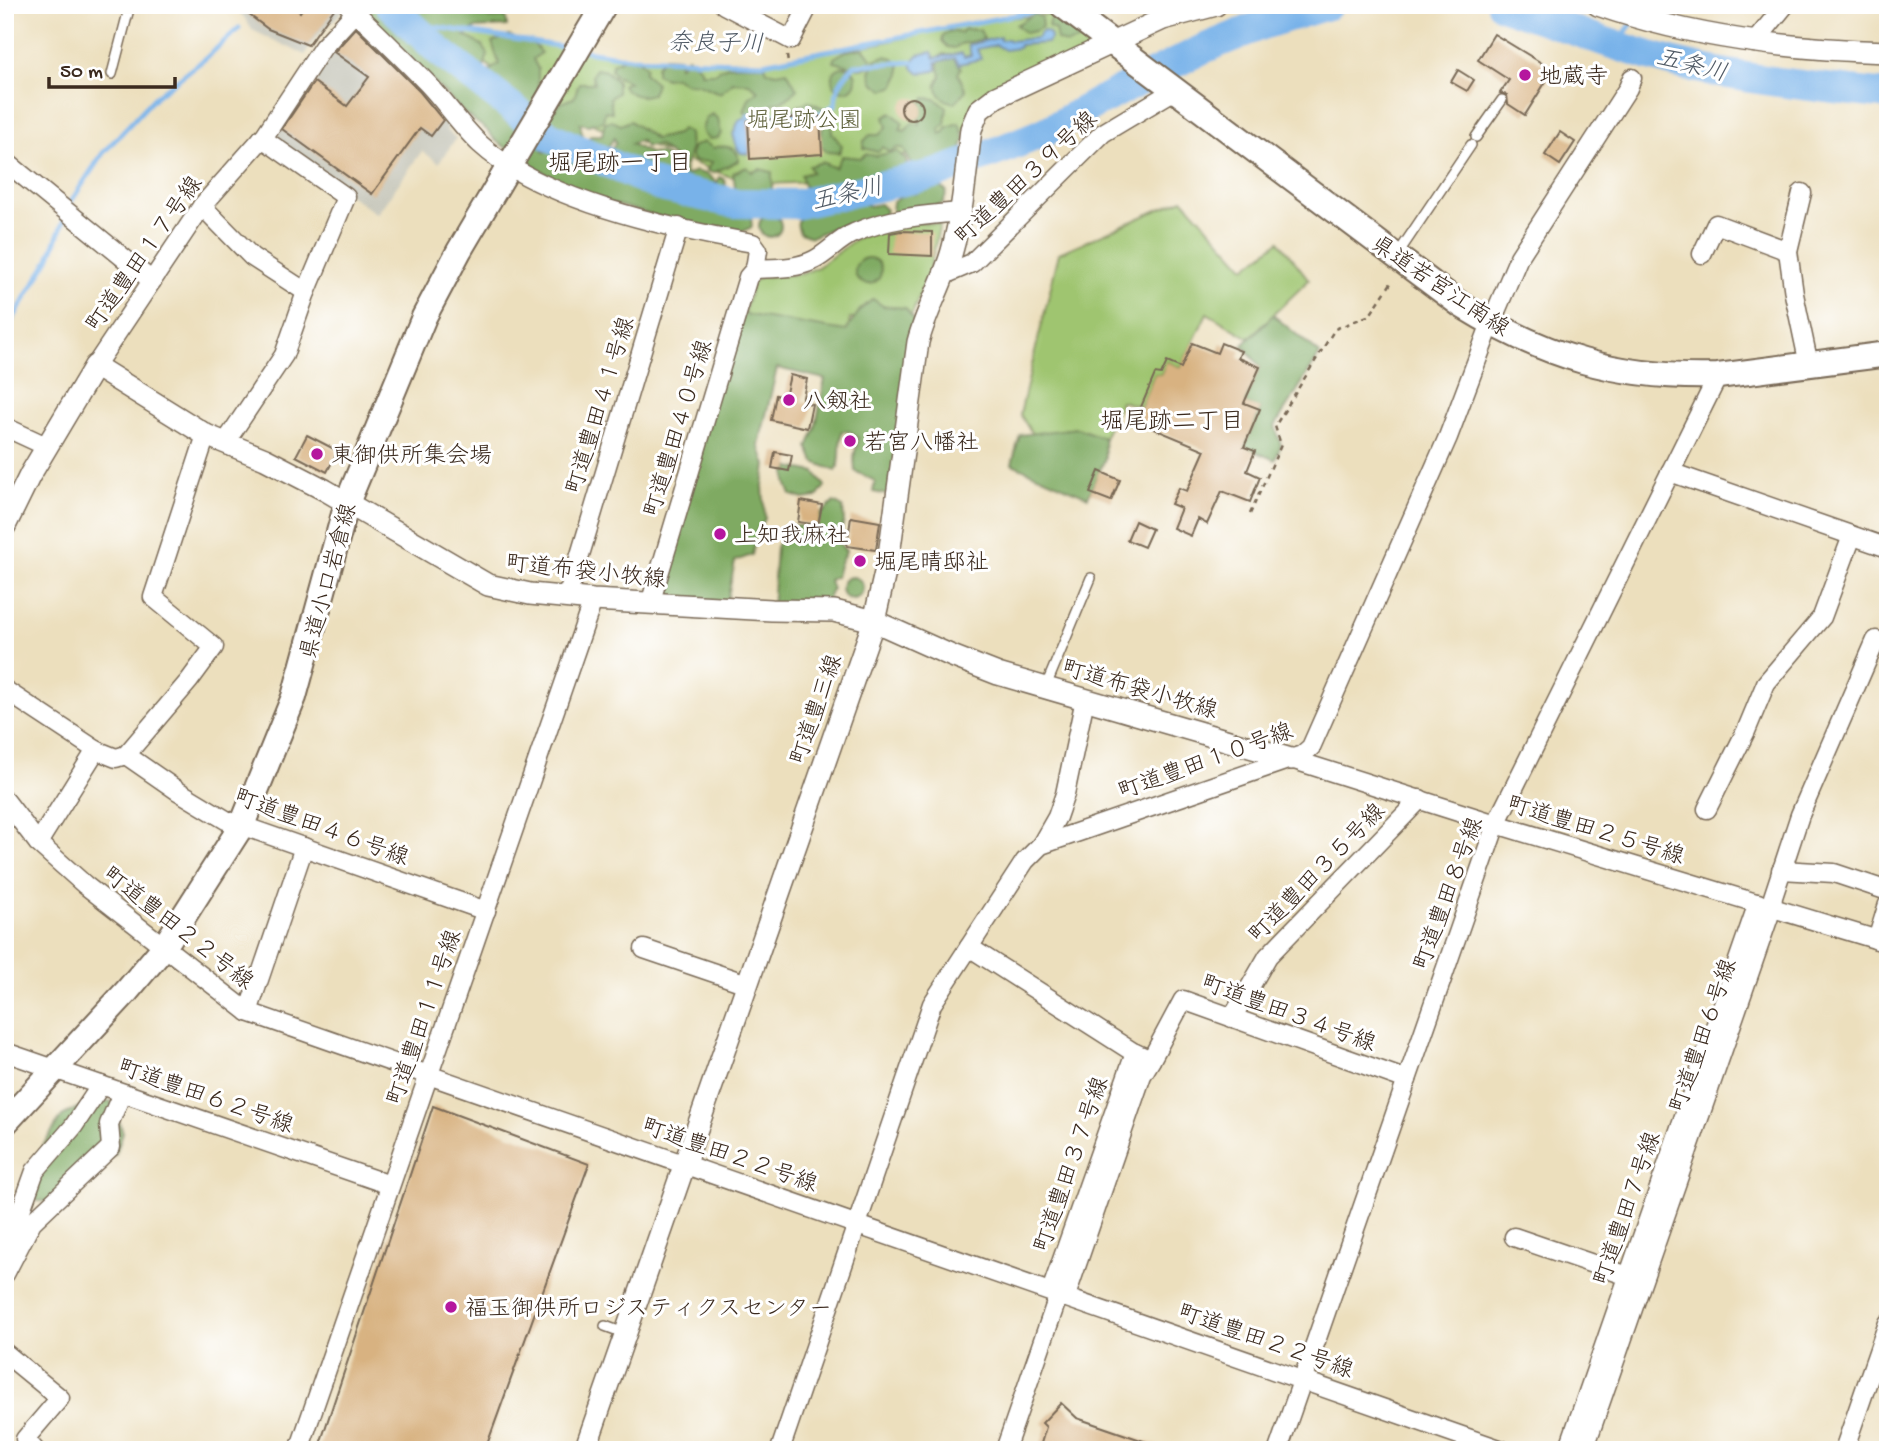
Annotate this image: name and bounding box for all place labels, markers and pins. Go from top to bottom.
place label: 地蔵寺 [1539,64,1608,92]
marker: 地蔵寺 [1517,67,1533,83]
place label: 八剱社 [803,389,872,417]
marker: 八剱社 [781,392,797,408]
place label: 若宮八幡社 [864,430,979,458]
marker: 若宮八幡社 [842,433,858,449]
place label: 東御供所集会場 [331,442,492,471]
marker: 東御供所集会場 [309,446,325,462]
place label: 上知我麻社 [734,523,849,551]
marker: 上知我麻社 [712,526,728,542]
place label: 堀尾晴邸祉 [874,550,989,578]
marker: 堀尾晴邸祉 [852,553,868,569]
place label: 福玉御供所ロジスティクスセンター [465,1296,832,1324]
marker: 福玉御供所ロジスティクスセンター [443,1299,459,1315]

